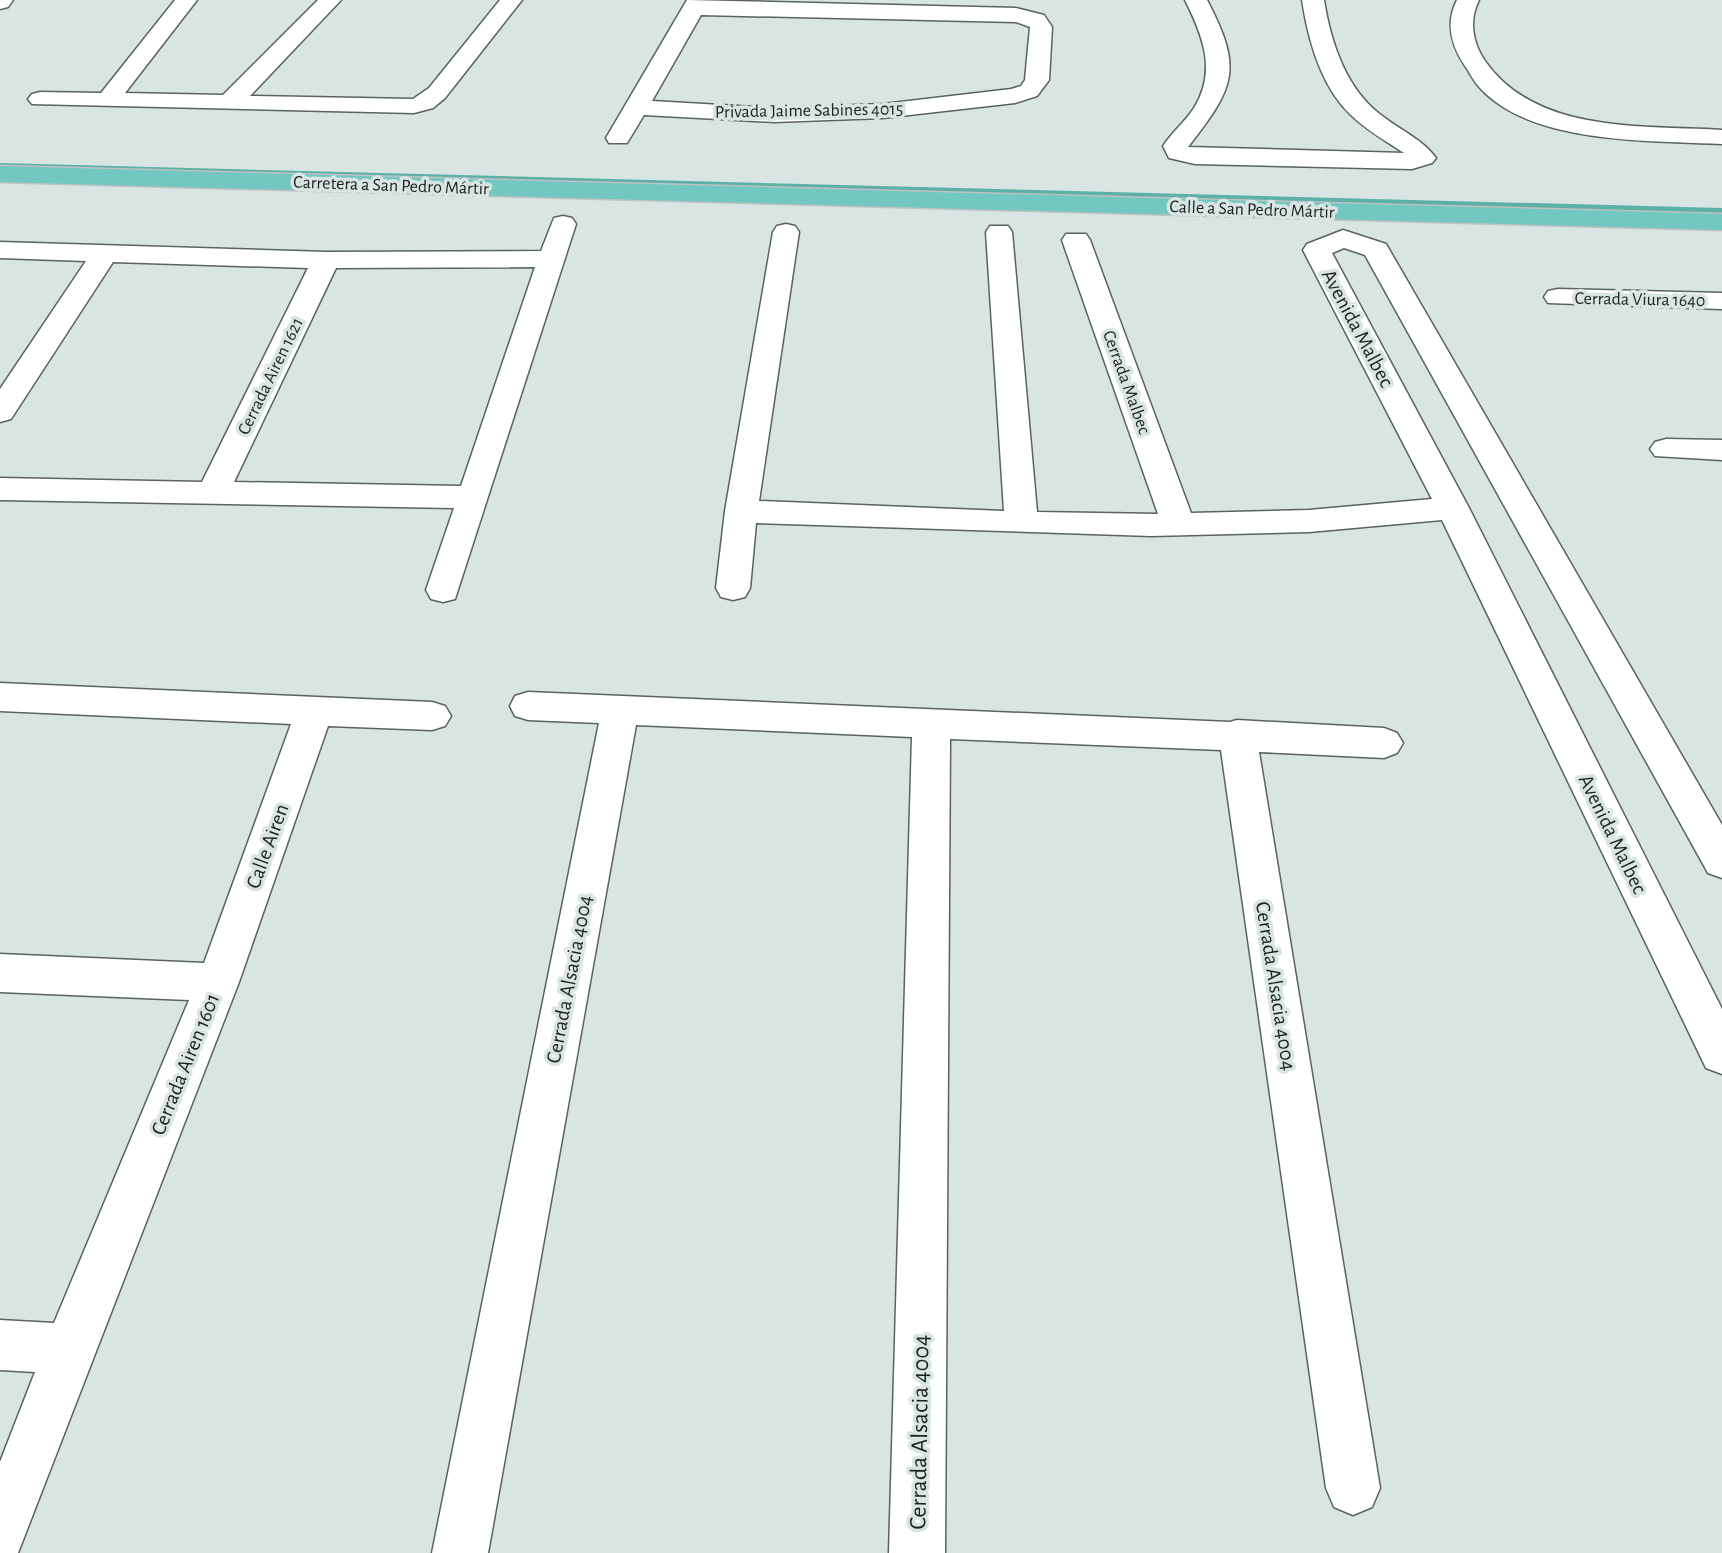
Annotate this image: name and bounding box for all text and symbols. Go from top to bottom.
street label: Privada Jaime Sabines 4015 [715,100,903,122]
street label: Carretera a San Pedro Mártir [293,174,489,198]
street label: Calle a San Pedro Mártir [1169,198,1335,222]
street label: Avenida Malbec [1318,266,1397,390]
street label: Cerrada Viura 1640 [1574,290,1706,310]
street label: Cerrada Airen 1621 [235,315,307,438]
street label: Cerrada Malbec [1099,328,1153,437]
street label: Avenida Malbec [1575,771,1650,897]
street label: Calle Airen [242,801,292,891]
street label: Cerrada Alsacia 4004 [543,893,596,1065]
street label: Cerrada Alsacia 4004 [1252,900,1299,1072]
street label: Cerrada Airen 1601 [148,990,223,1138]
street label: Cerrada Alsacia 4004 [906,1334,934,1530]

